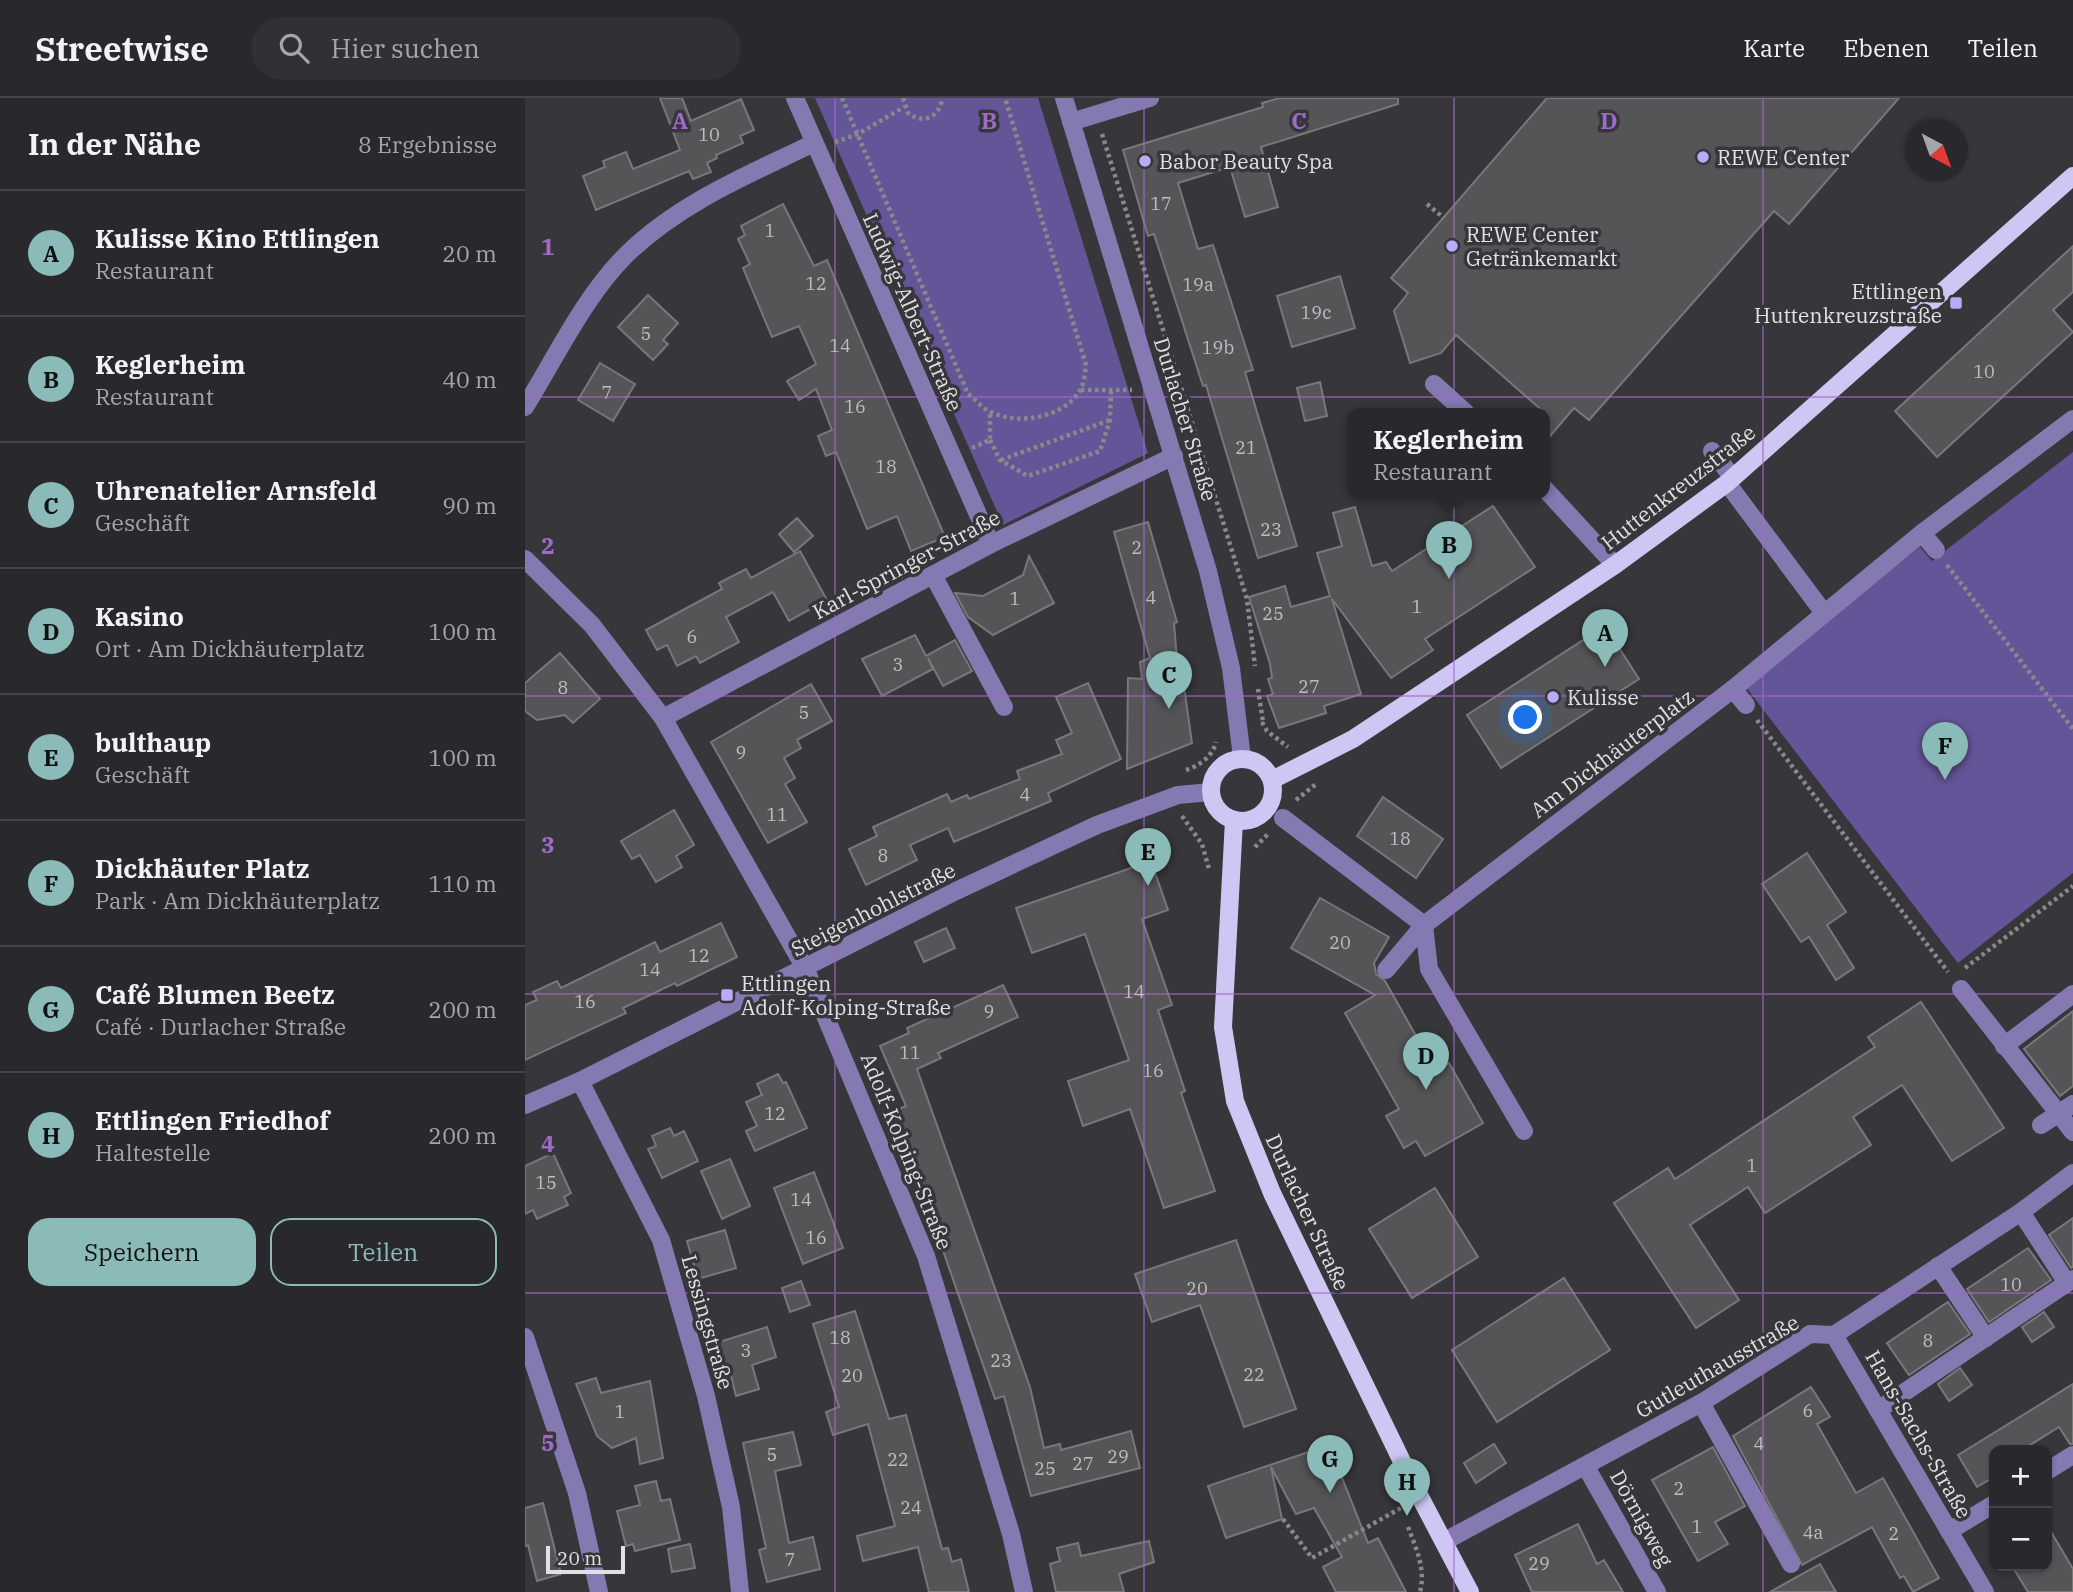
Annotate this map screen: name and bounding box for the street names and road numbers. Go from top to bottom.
street label: Ludwig-Albert-Straße [857,208,969,416]
street label: Durlacher Straße [1148,334,1224,504]
street label: Huttenkreuzstraße [1595,418,1761,556]
street label: Karl-Springer-Straße [807,503,1005,625]
street label: Am Dickhäuterplatz [1525,682,1699,824]
street label: Steigenhohlstraße [786,855,960,963]
street label: Adolf-Kolping-Straße [855,1048,959,1254]
street label: Durlacher Straße [1259,1129,1357,1295]
street label: Lessingstraße [675,1252,741,1392]
street label: Gutleuthausstraße [1630,1308,1804,1424]
street label: Hans-Sachs-Straße [1859,1345,1979,1523]
street label: Dörnigweg [1604,1465,1680,1572]

